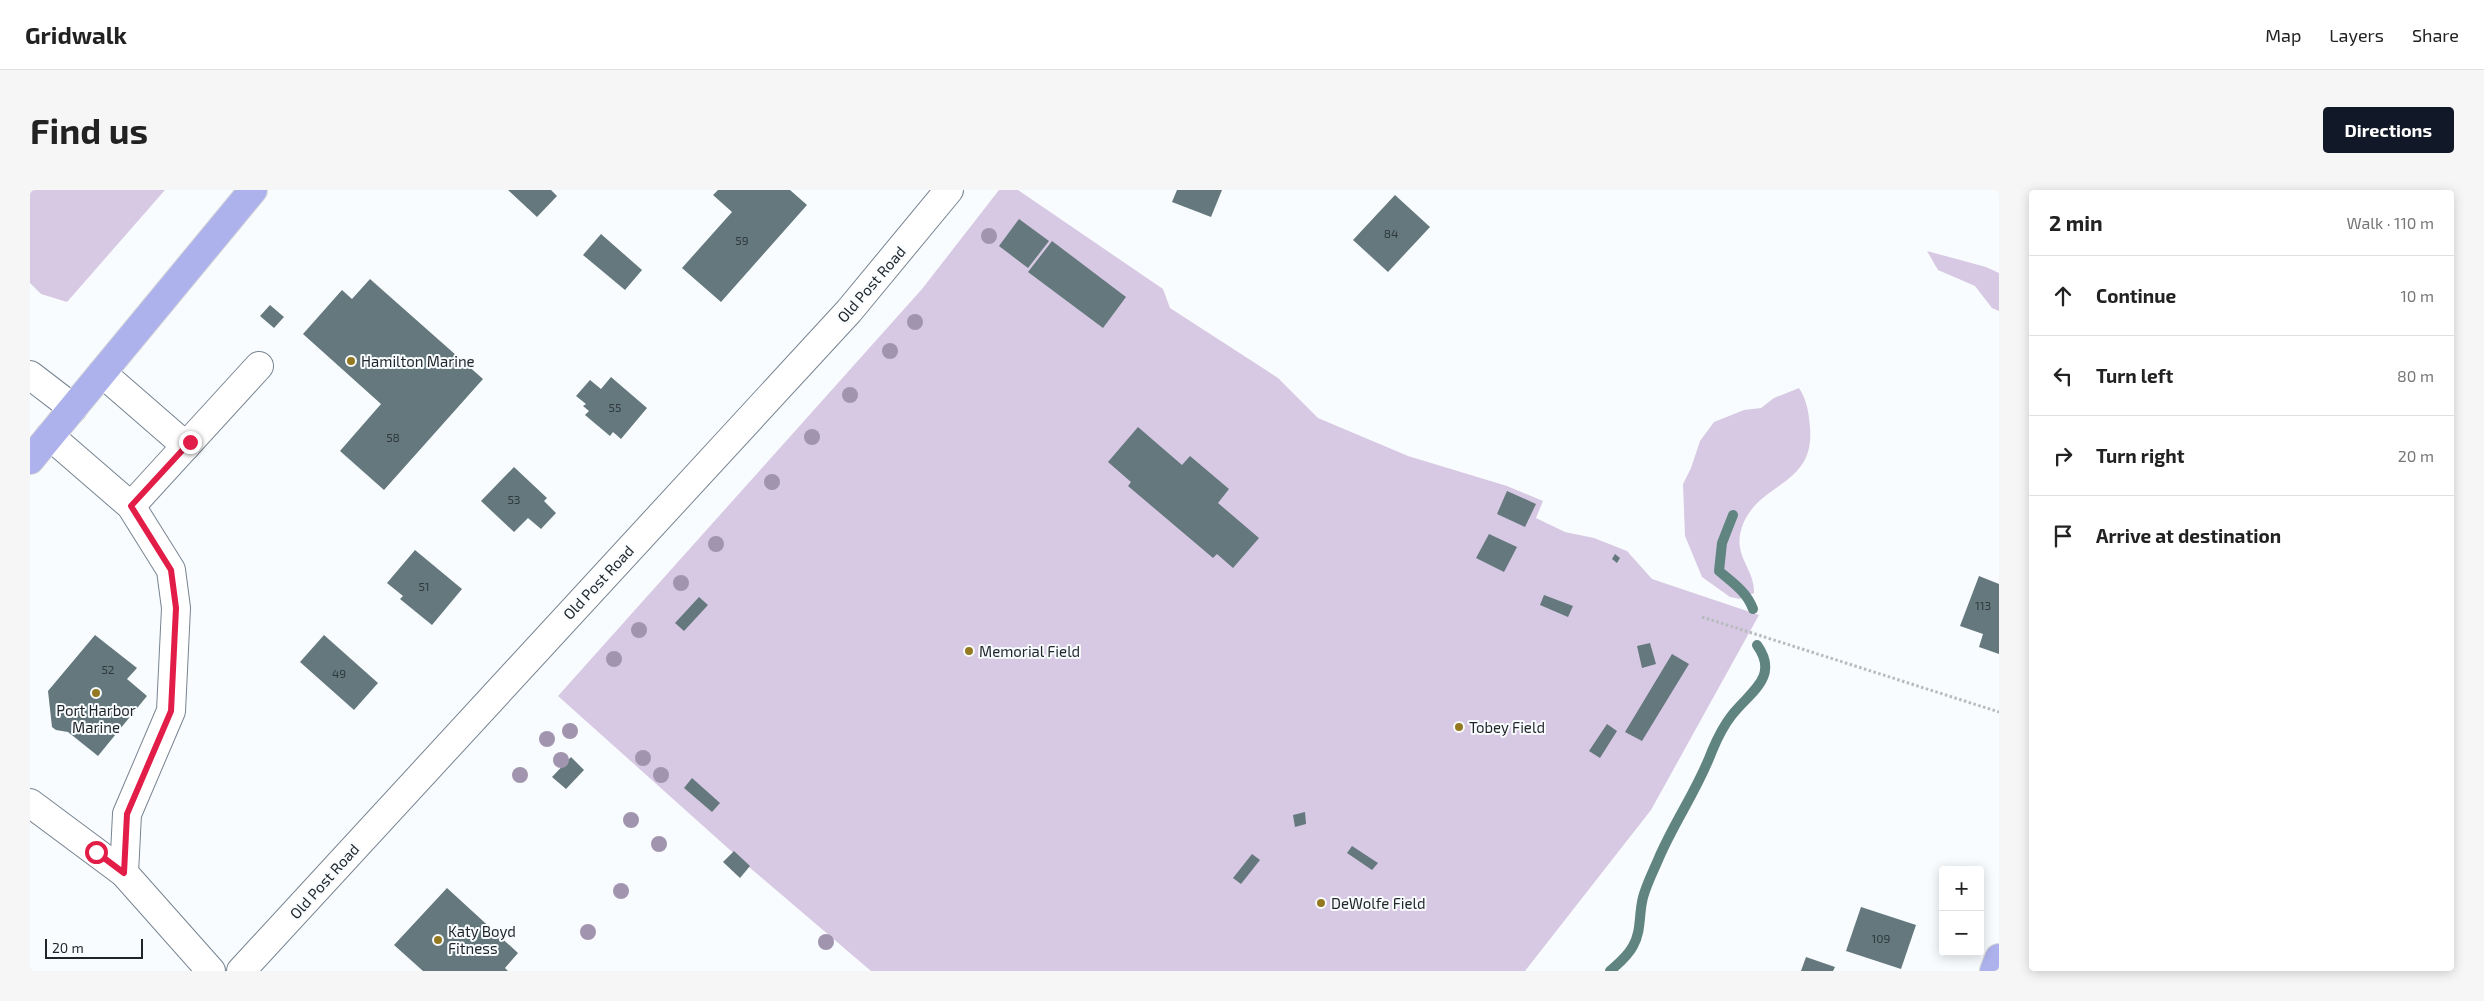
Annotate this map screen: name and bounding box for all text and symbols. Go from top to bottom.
text: Gridwalk [25,20,127,49]
text: Map [2265,24,2301,46]
text: Layers [2329,24,2384,46]
text: Share [2412,24,2459,46]
button: Directions [2323,107,2454,153]
text: Find us [30,109,148,151]
text: 2 min [2049,210,2103,235]
text: Walk · 110 m [2347,213,2434,232]
house number: 84 [1384,226,1398,240]
house number: 59 [735,233,749,247]
street label: Old Post Road [833,242,909,326]
icon: ahead [2049,282,2077,310]
text: Continue [2096,284,2176,307]
text: 10 m [2400,286,2434,305]
place label: Hamilton Marine [361,352,475,370]
marker: Hamilton Marine [345,355,357,367]
icon: left [2049,362,2077,390]
text: Turn left [2096,364,2173,387]
text: 80 m [2397,366,2434,385]
house number: 55 [609,400,621,414]
house number: 58 [386,430,400,444]
route end [179,431,202,454]
icon: right [2049,442,2077,470]
text: Turn right [2096,444,2184,467]
text: 20 m [2398,446,2434,465]
house number: 53 [507,492,521,506]
icon: arrive [2049,522,2077,550]
text: Arrive at destination [2096,524,2281,547]
street label: Old Post Road [559,541,637,623]
house number: 51 [418,579,430,593]
house number: 113 [1975,598,1991,612]
place label: Memorial Field [979,642,1080,660]
marker: Memorial Field [963,645,975,657]
house number: 52 [101,662,115,676]
house number: 49 [332,666,346,680]
marker: Port Harbor Marine [90,687,102,699]
place label: Port Harbor Marine [56,701,136,736]
place label: Tobey Field [1469,718,1545,736]
marker: Tobey Field [1453,721,1465,733]
street label: Old Post Road [286,840,362,922]
route start [85,841,108,864]
map controls [1939,866,1984,956]
button: + [1939,866,1984,911]
place label: DeWolfe Field [1331,894,1426,912]
marker: DeWolfe Field [1315,897,1327,909]
button: − [1939,911,1984,956]
place label: Katy Boyd Fitness [448,922,516,957]
house number: 109 [1872,931,1891,945]
marker: Katy Boyd Fitness [432,934,444,946]
scale bar [45,936,142,959]
text: 20 m [52,939,84,956]

